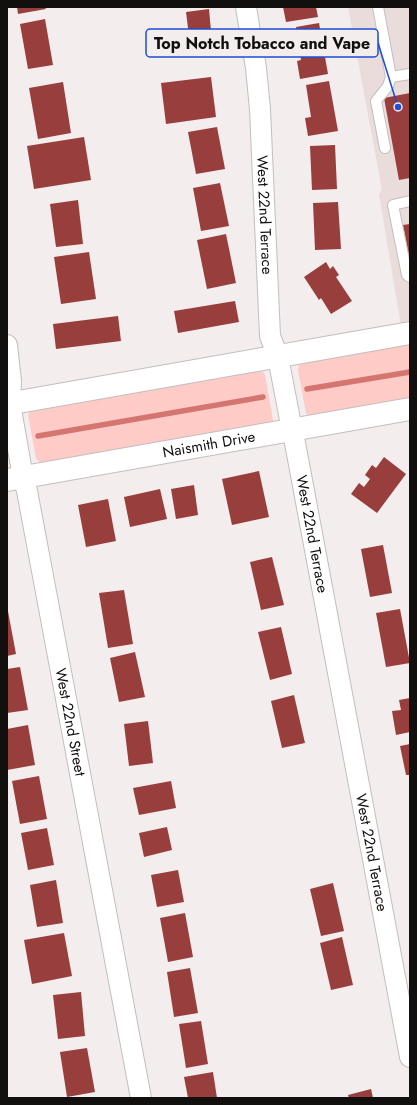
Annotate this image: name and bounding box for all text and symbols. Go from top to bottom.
callout: Top Notch Tobacco and Vape [146,29,378,57]
text: Top Notch Tobacco and Vape [154,32,370,55]
street label: West 22nd Terrace [251,155,278,275]
street label: Naismith Drive [161,425,257,463]
street label: West 22nd Terrace [290,473,334,595]
street label: West 22nd Street [49,666,91,778]
street label: West 22nd Terrace [350,792,394,913]

